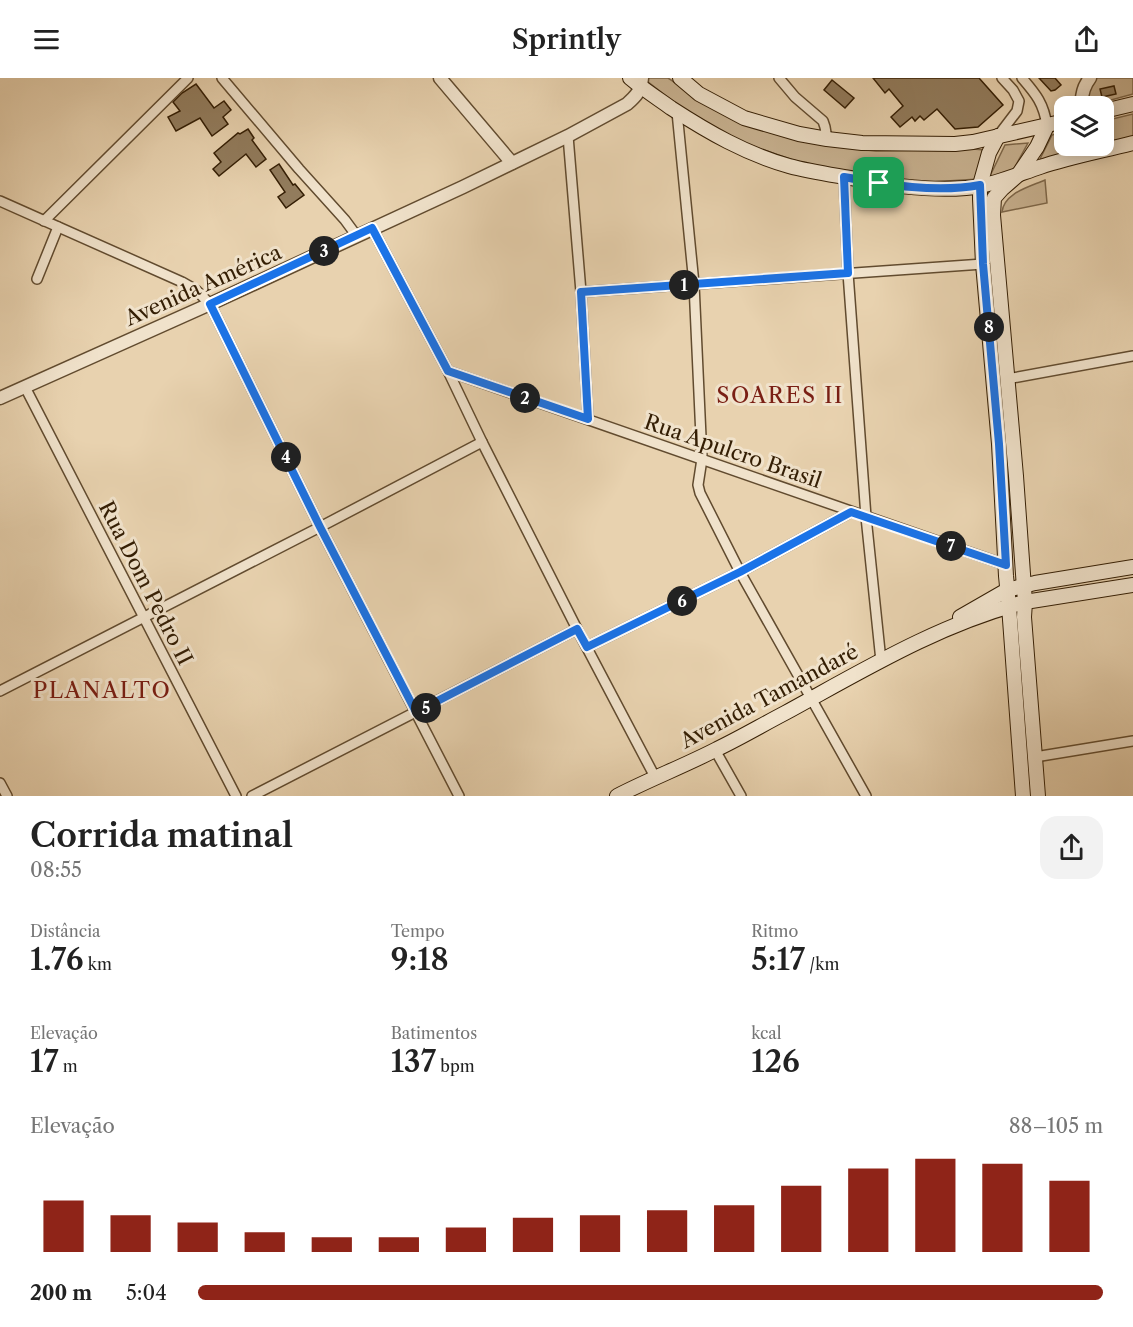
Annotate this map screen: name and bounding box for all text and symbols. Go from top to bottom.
icon: menu [30,23,63,56]
text: Sprintly [512,23,621,56]
icon: share [1070,23,1103,56]
map controls [1054,96,1114,156]
button: layers [1054,96,1114,156]
pin [853,157,904,208]
icon: arrive [862,166,895,199]
pin: 3 [309,236,339,266]
street label: Avenida América [120,239,286,331]
text: 3 [319,241,329,261]
pin: 1 [669,270,699,300]
text: 1 [680,275,688,295]
pin: 8 [974,312,1004,342]
text: 8 [984,317,994,337]
district label: SOARES II [716,382,844,409]
pin: 2 [510,383,540,413]
text: 2 [520,388,530,408]
street label: Rua Apulcro Brasil [641,409,825,493]
pin: 4 [271,442,301,472]
text: 4 [281,447,291,467]
street label: Rua Dom Pedro II [94,497,198,669]
pin: 7 [936,531,966,561]
text: 7 [947,536,955,556]
pin: 6 [667,586,697,616]
text: 6 [677,591,687,611]
street label: Avenida Tamandaré [675,639,862,754]
district label: PLANALTO [33,677,171,704]
pin: 5 [411,693,441,723]
text: 5 [422,698,430,718]
text: Corrida matinal [30,815,293,856]
button: share [1040,816,1103,879]
text: 08:55 [30,858,82,882]
text: Distância [30,921,101,941]
text: Tempo [391,921,445,941]
text: Ritmo [751,921,798,941]
text: 1.76 [30,941,83,978]
text: 9:18 [391,941,449,978]
text: 5:17 [751,941,805,978]
text: km [83,954,112,974]
text: /km [805,954,839,974]
text: Elevação [30,1023,98,1043]
text: Batimentos [391,1023,477,1043]
text: kcal [751,1023,782,1043]
text: 17 [30,1043,59,1080]
text: 137 [391,1043,436,1080]
text: 126 [751,1043,800,1080]
text: m [59,1056,78,1076]
text: bpm [436,1056,475,1076]
text: Elevação [30,1114,115,1138]
text: 88–105 m [1009,1114,1103,1138]
text: 200 m [30,1281,92,1305]
text: 5:04 [126,1281,167,1305]

